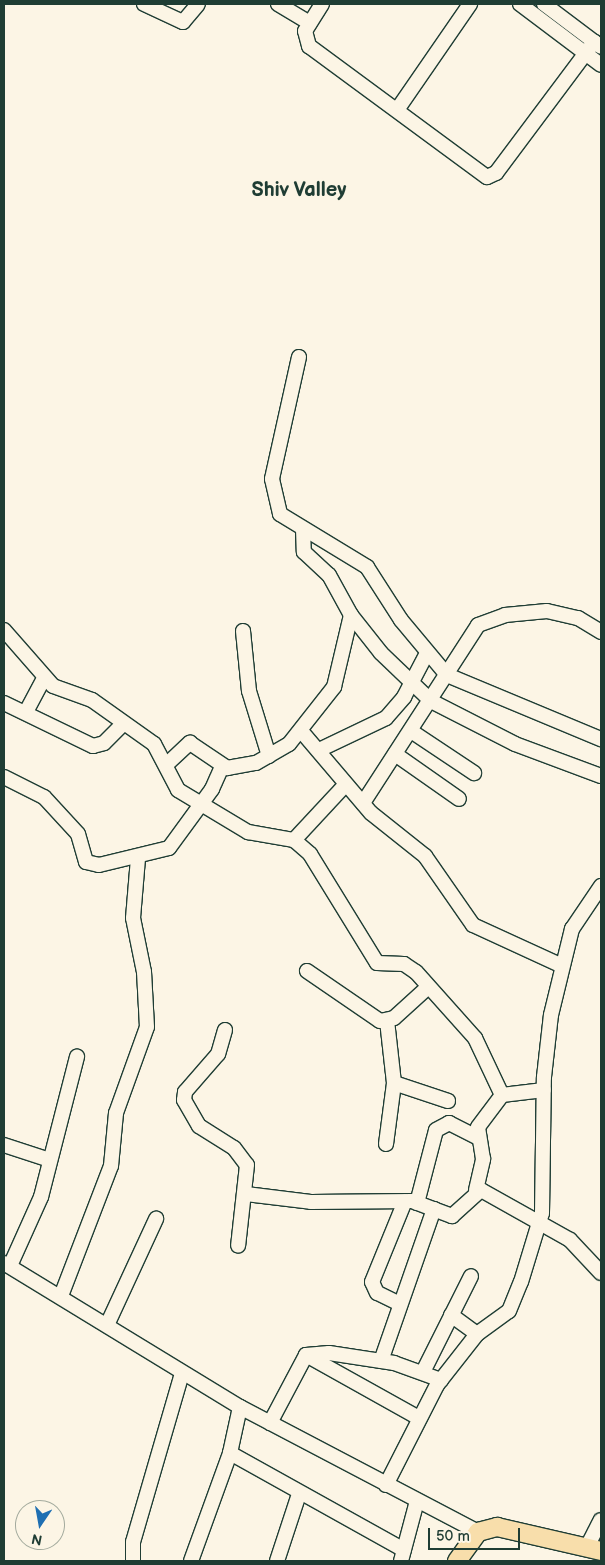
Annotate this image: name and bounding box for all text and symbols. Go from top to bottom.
district label: Shiv Valley [251,178,347,202]
north arrow [15,1500,65,1550]
scale bar [430,1518,522,1550]
text: 50 m [436,1527,470,1546]
text: N [30,1530,44,1549]

